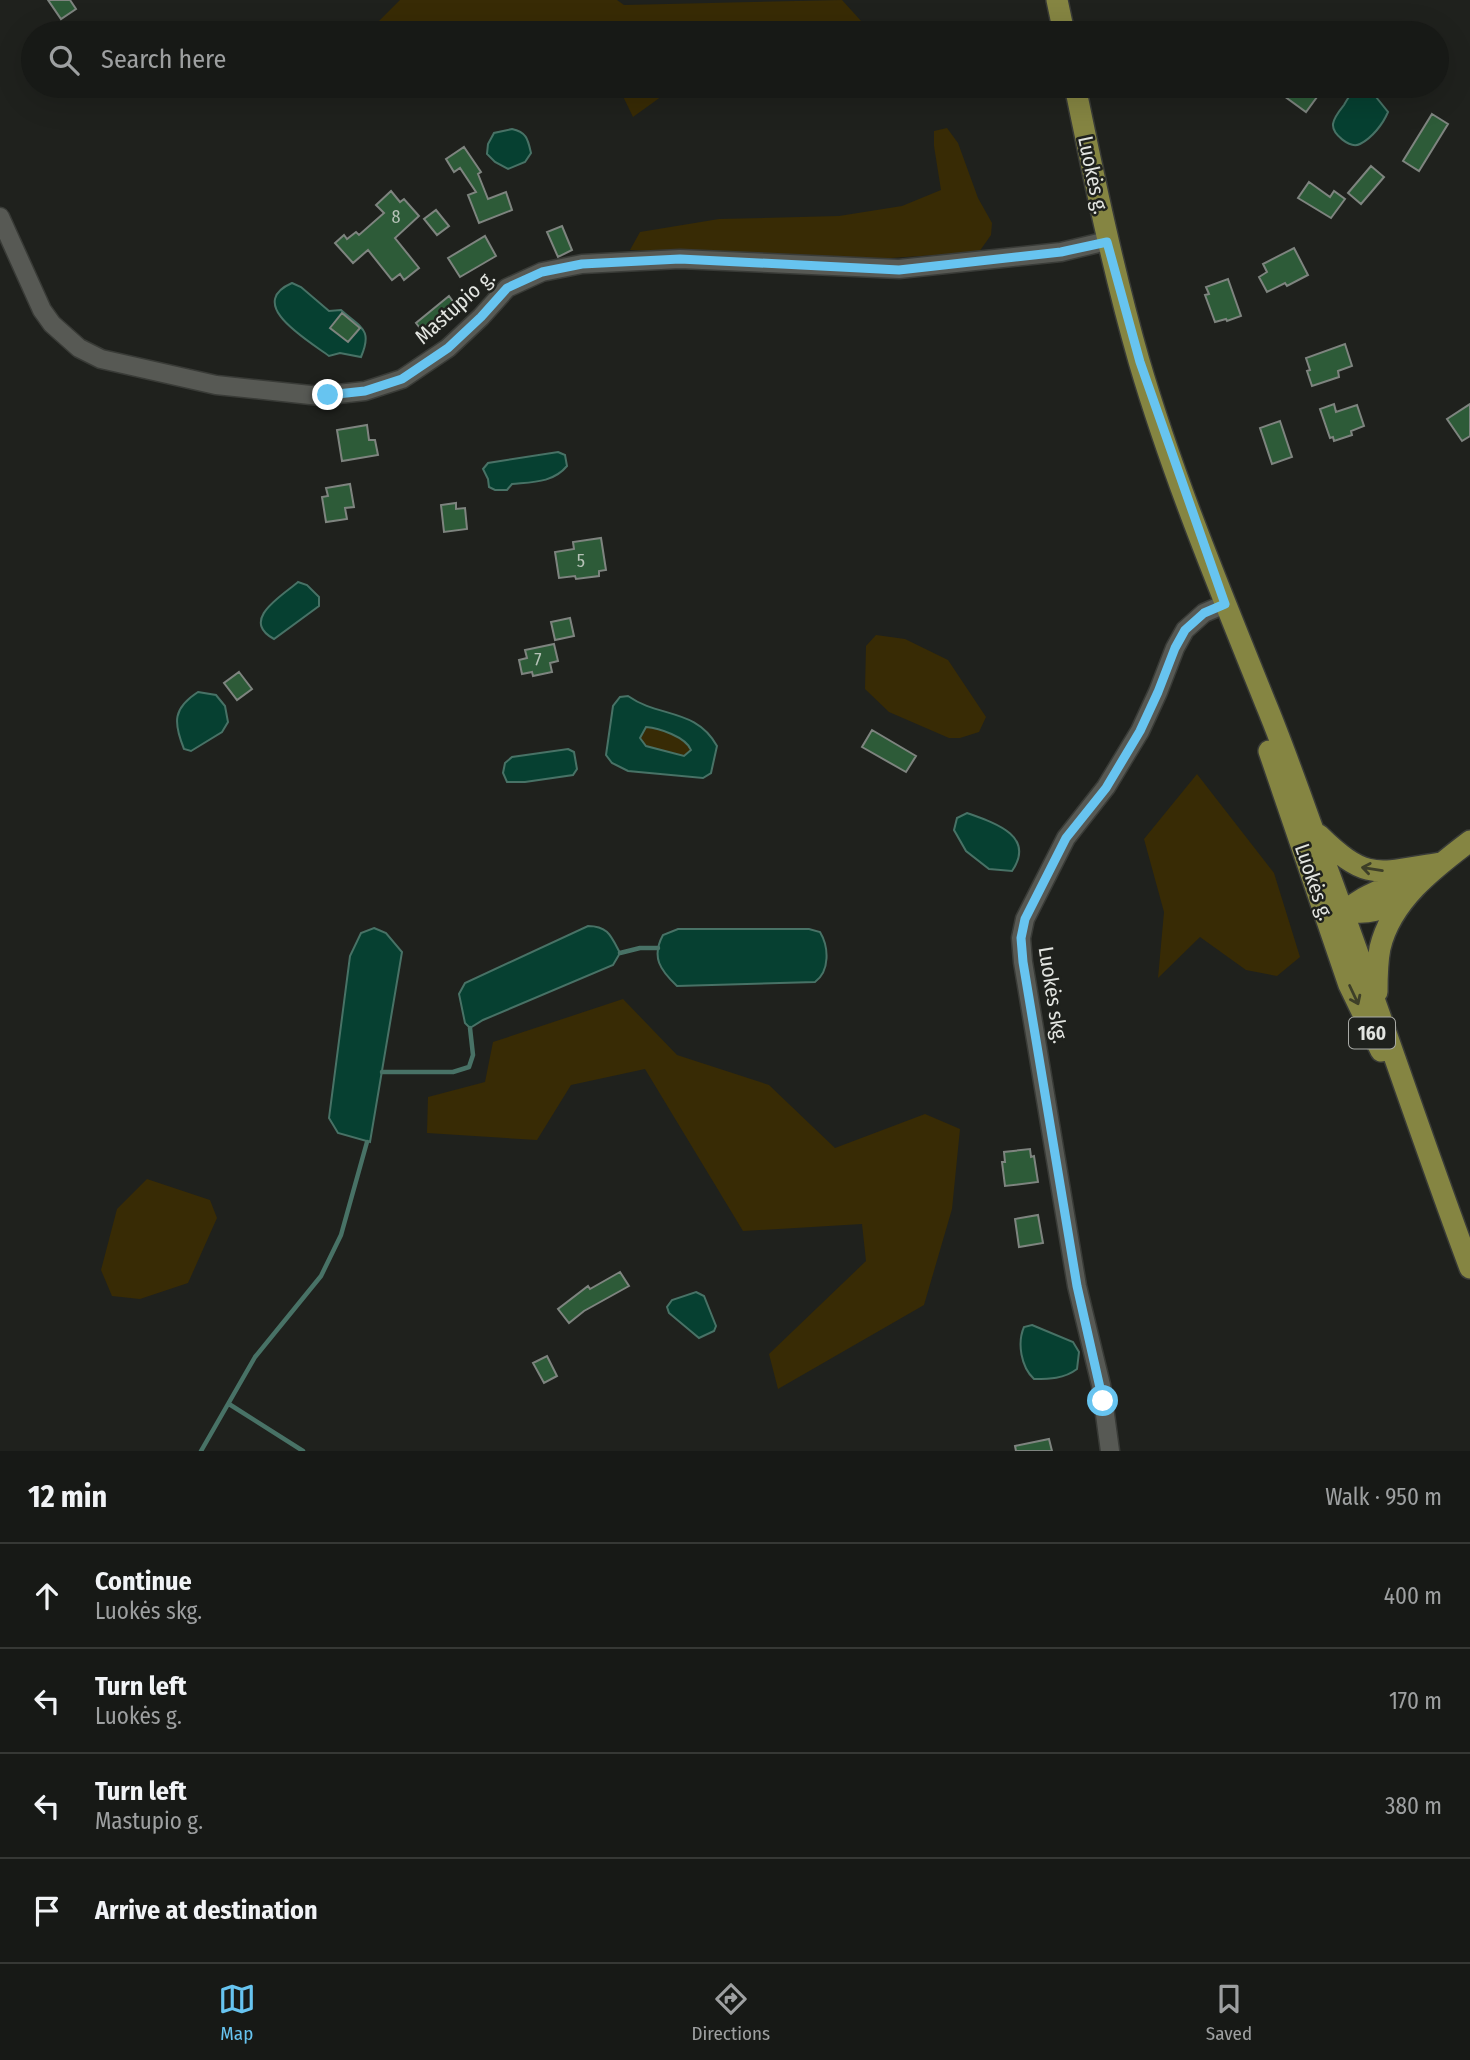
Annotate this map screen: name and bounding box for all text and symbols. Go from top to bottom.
search box [21,21,1449,98]
icon: search [45,41,83,79]
text: Search here [101,44,226,75]
street label: Luokės g. [1072,134,1114,216]
house number: 8 [392,206,401,228]
street label: Mastupio g. [410,264,500,350]
route end [312,379,343,410]
house number: 5 [577,550,585,572]
house number: 7 [534,649,542,671]
street label: Luokės g. [1289,840,1339,924]
one-way arrow [1362,862,1384,875]
street label: Luokės skg. [1033,945,1073,1045]
one-way arrow [1348,984,1362,1005]
road number: 160 [1349,1018,1395,1049]
route start [1087,1385,1118,1416]
text: 12 min [28,1479,107,1515]
text: Walk · 950 m [1325,1483,1442,1511]
text: Continue [95,1566,192,1597]
icon: ahead [28,1577,66,1615]
text: 400 m [1384,1582,1442,1610]
text: Luokės skg. [95,1597,202,1625]
text: Turn left [95,1671,187,1702]
icon: left [28,1682,66,1720]
text: 170 m [1389,1687,1442,1715]
text: Luokės g. [95,1702,182,1730]
text: Turn left [95,1776,187,1807]
icon: left [28,1787,66,1825]
text: 380 m [1385,1792,1442,1820]
text: Mastupio g. [95,1807,203,1835]
icon: arrive [28,1892,66,1930]
text: Arrive at destination [95,1895,318,1926]
tab: Map [218,1980,256,2045]
tab: Directions [692,1980,770,2045]
tab: Saved [1206,1980,1252,2045]

